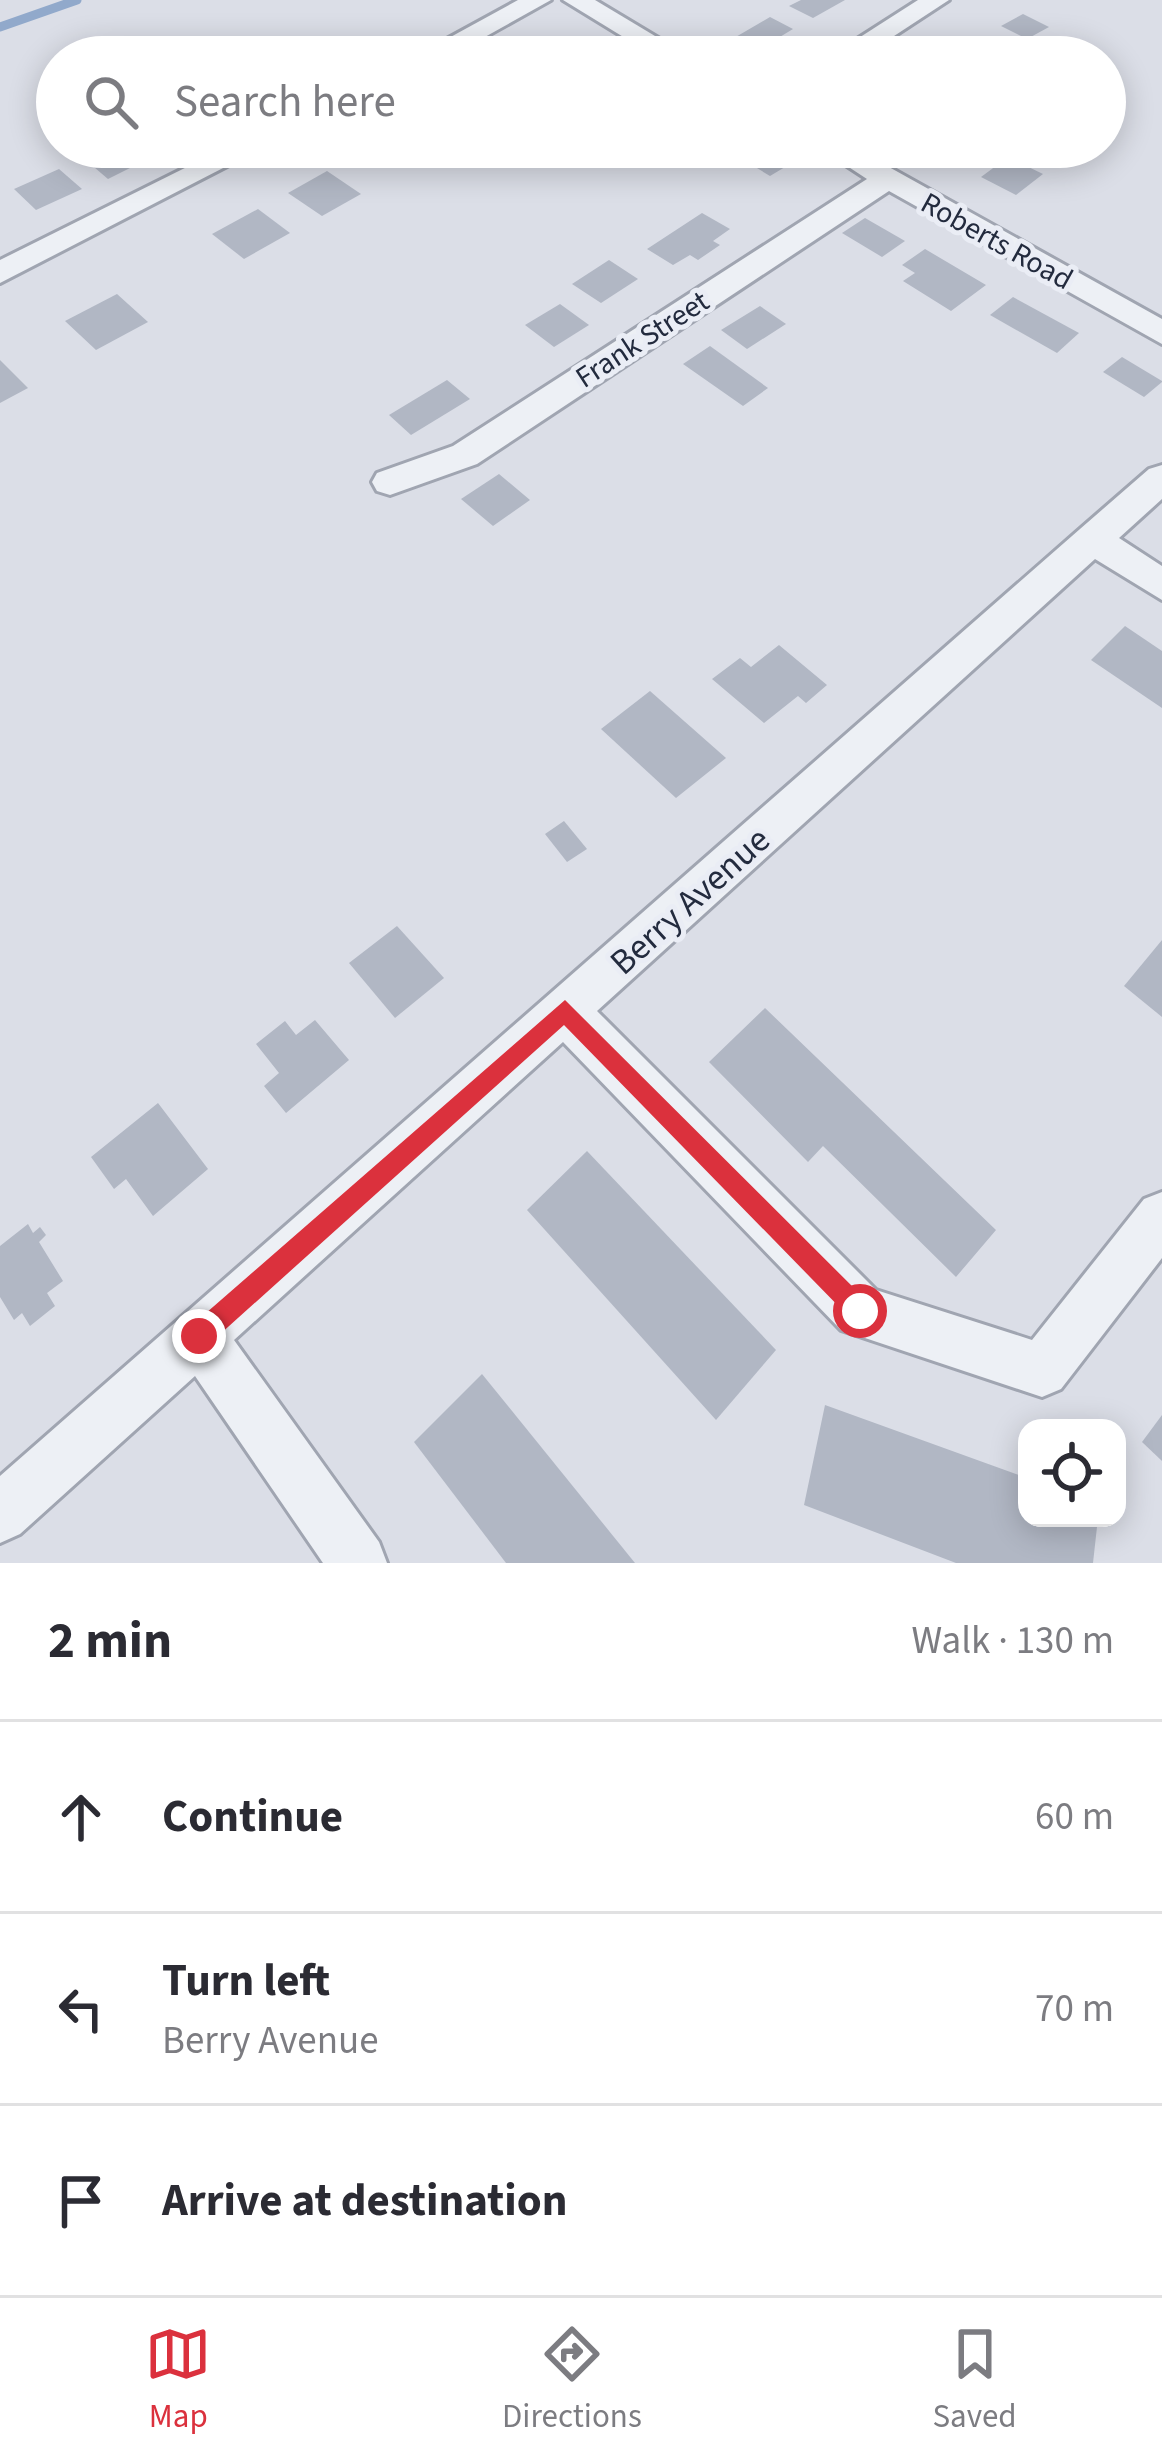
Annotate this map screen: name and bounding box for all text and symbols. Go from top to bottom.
search box [36,36,1126,168]
icon: search [78,69,144,135]
text: Search here [174,70,396,134]
street label: Roberts Road [913,182,1081,301]
street label: Frank Street [567,280,717,399]
street label: Berry Avenue [599,815,781,987]
route start [833,1284,887,1338]
route end [172,1309,226,1363]
map controls [1018,1419,1126,1527]
button: locate [1018,1419,1126,1527]
text: 2 min [48,1605,172,1677]
text: Walk · 130 m [911,1613,1114,1669]
icon: ahead [48,1784,114,1850]
text: Continue [162,1785,343,1849]
text: 60 m [1035,1789,1114,1845]
text: Turn left [162,1949,330,2013]
icon: left [48,1976,114,2042]
text: 70 m [1035,1981,1114,2037]
text: Berry Avenue [162,2013,379,2069]
icon: arrive [48,2168,114,2234]
text: Arrive at destination [162,2169,567,2233]
tab: Map [145,2321,211,2440]
tab: Directions [502,2321,642,2440]
tab: Saved [932,2321,1017,2440]

